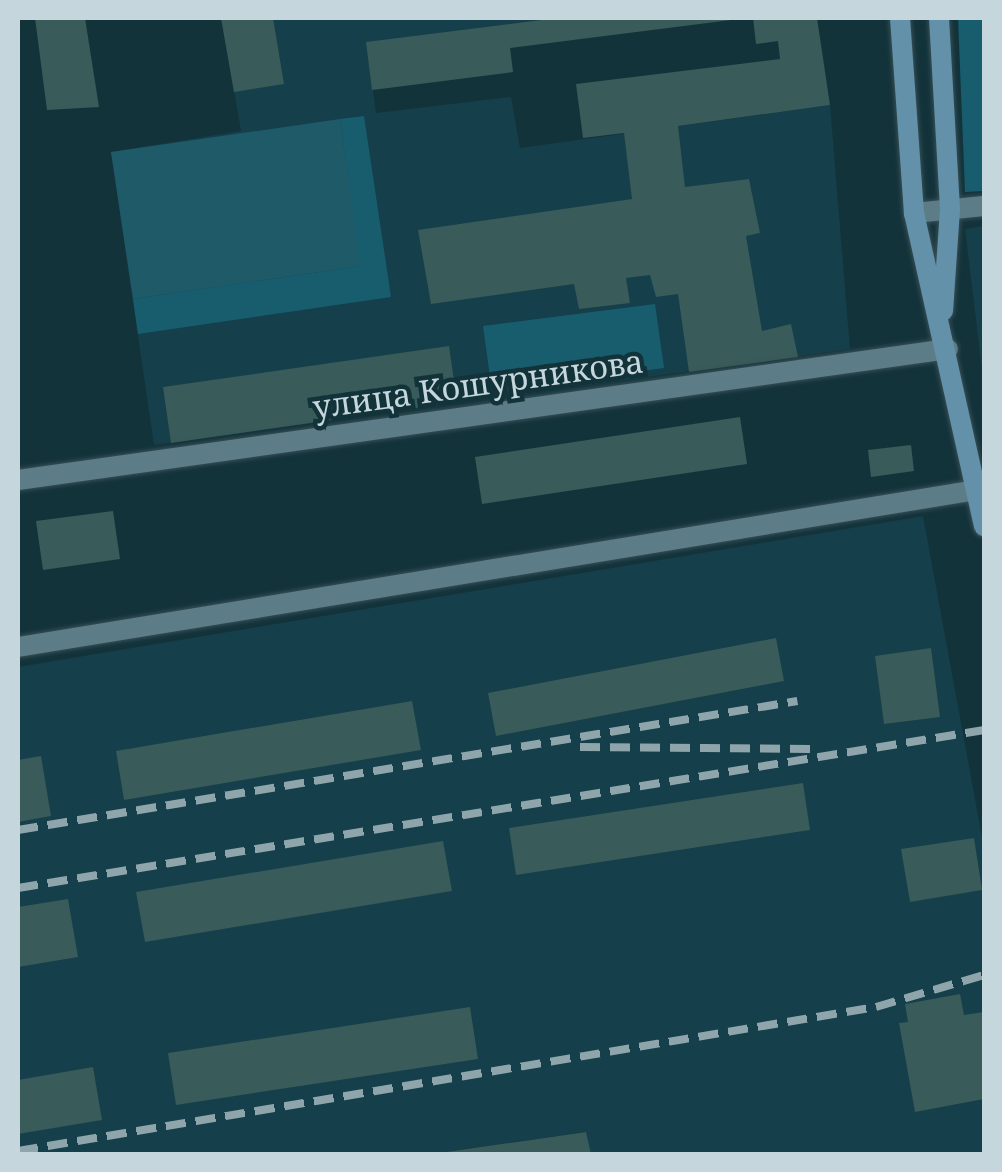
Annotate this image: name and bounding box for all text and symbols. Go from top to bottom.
street label: улица Кошурникова [310,342,646,426]

